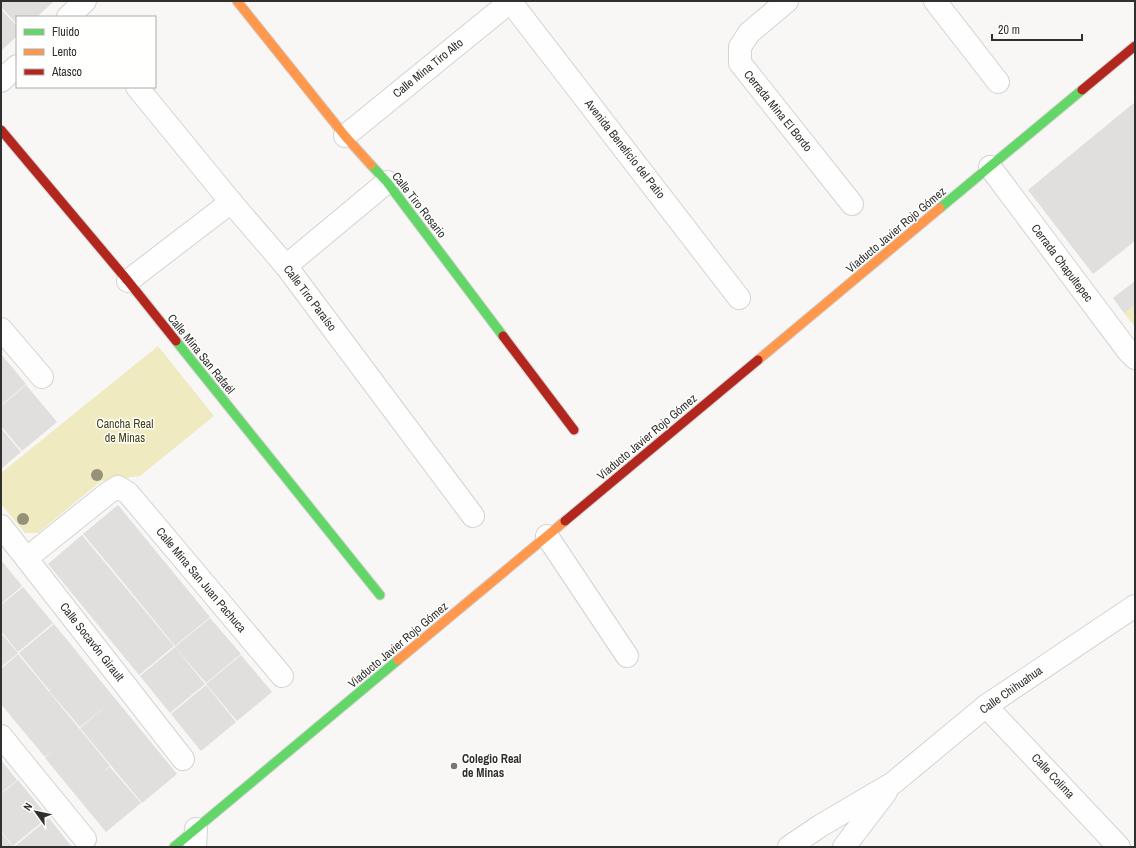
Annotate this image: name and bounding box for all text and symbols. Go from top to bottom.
legend [16,16,156,88]
scale bar [992,16,1082,42]
text: 20 m [998,22,1020,38]
text: Fluido [52,24,79,40]
street label: Calle Mina Tiro Alto [390,35,466,101]
text: Lento [52,44,77,60]
text: Atasco [51,64,82,80]
street label: Cerrada Mina El Bordo [740,67,816,155]
street label: Avenida Beneficio del Patio [581,95,669,202]
street label: Calle Tiro Rosario [388,169,450,241]
street label: Viaducto Javier Rojo Gómez [843,183,949,277]
street label: Cerrada Chapultepec [1027,221,1097,305]
street label: Calle Tiro Paraíso [280,262,340,334]
street label: Calle Mina San Rafaél [164,311,238,397]
street label: Viaducto Javier Rojo Gómez [594,390,700,484]
park label: Cancha Real de Minas [97,416,153,446]
street label: Calle Mina San Juan Pachuca [152,524,250,636]
street label: Viaducto Javier Rojo Gómez [345,598,451,692]
street label: Calle Socavón Girault [56,599,128,685]
street label: Calle Chihuahua [976,662,1046,718]
street label: Calle Colima [1028,750,1078,802]
place label: Colegio Real de Minas [462,751,522,781]
marker: Colegio Real de Minas [449,761,459,771]
north arrow [16,792,56,832]
text: N [20,800,35,813]

